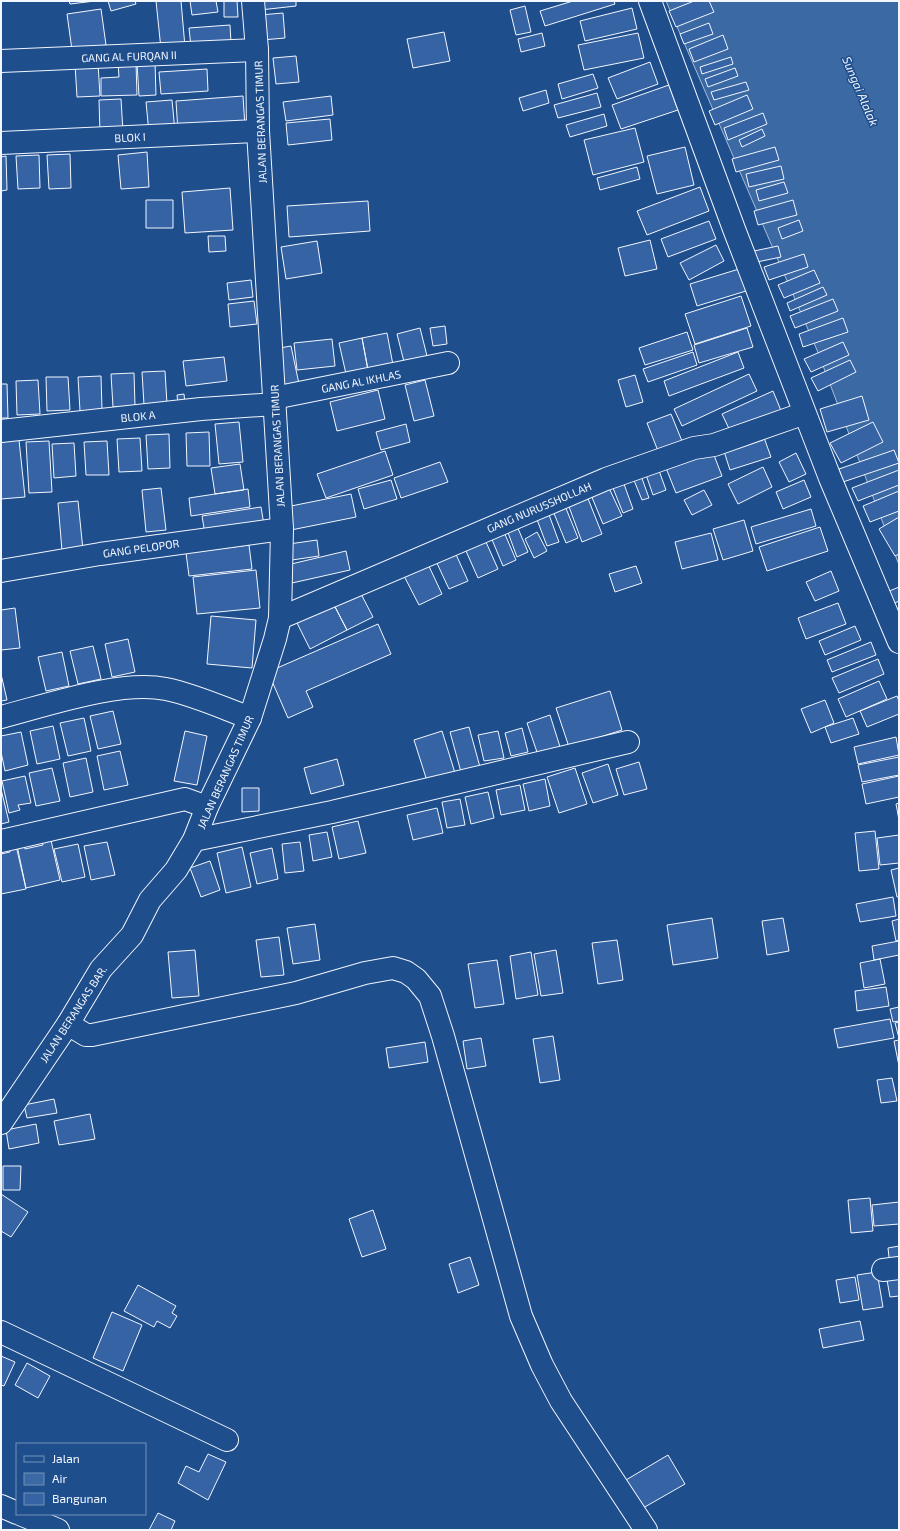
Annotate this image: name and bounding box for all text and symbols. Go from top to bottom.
street label: GANG AL FURQAN II [81,48,177,65]
water label: Sungai Alalak [840,54,882,128]
street label: JALAN BERANGAS TIMUR [251,60,269,184]
street label: BLOK I [114,130,146,144]
street label: GANG AL IKHLAS [320,367,402,395]
street label: JALAN BERANGAS TIMUR [267,384,287,508]
street label: BLOK A [120,408,156,424]
street label: GANG NURUSSHOLLAH [485,479,593,535]
street label: GANG PELOPOR [102,536,180,560]
street label: JALAN BERANGAS TIMUR [194,713,256,831]
street label: JALAN BERANGAS BAR. [37,963,109,1065]
legend [16,1443,146,1515]
text: Jalan [52,1451,80,1465]
text: Air [52,1471,67,1485]
text: Bangunan [52,1491,107,1505]

